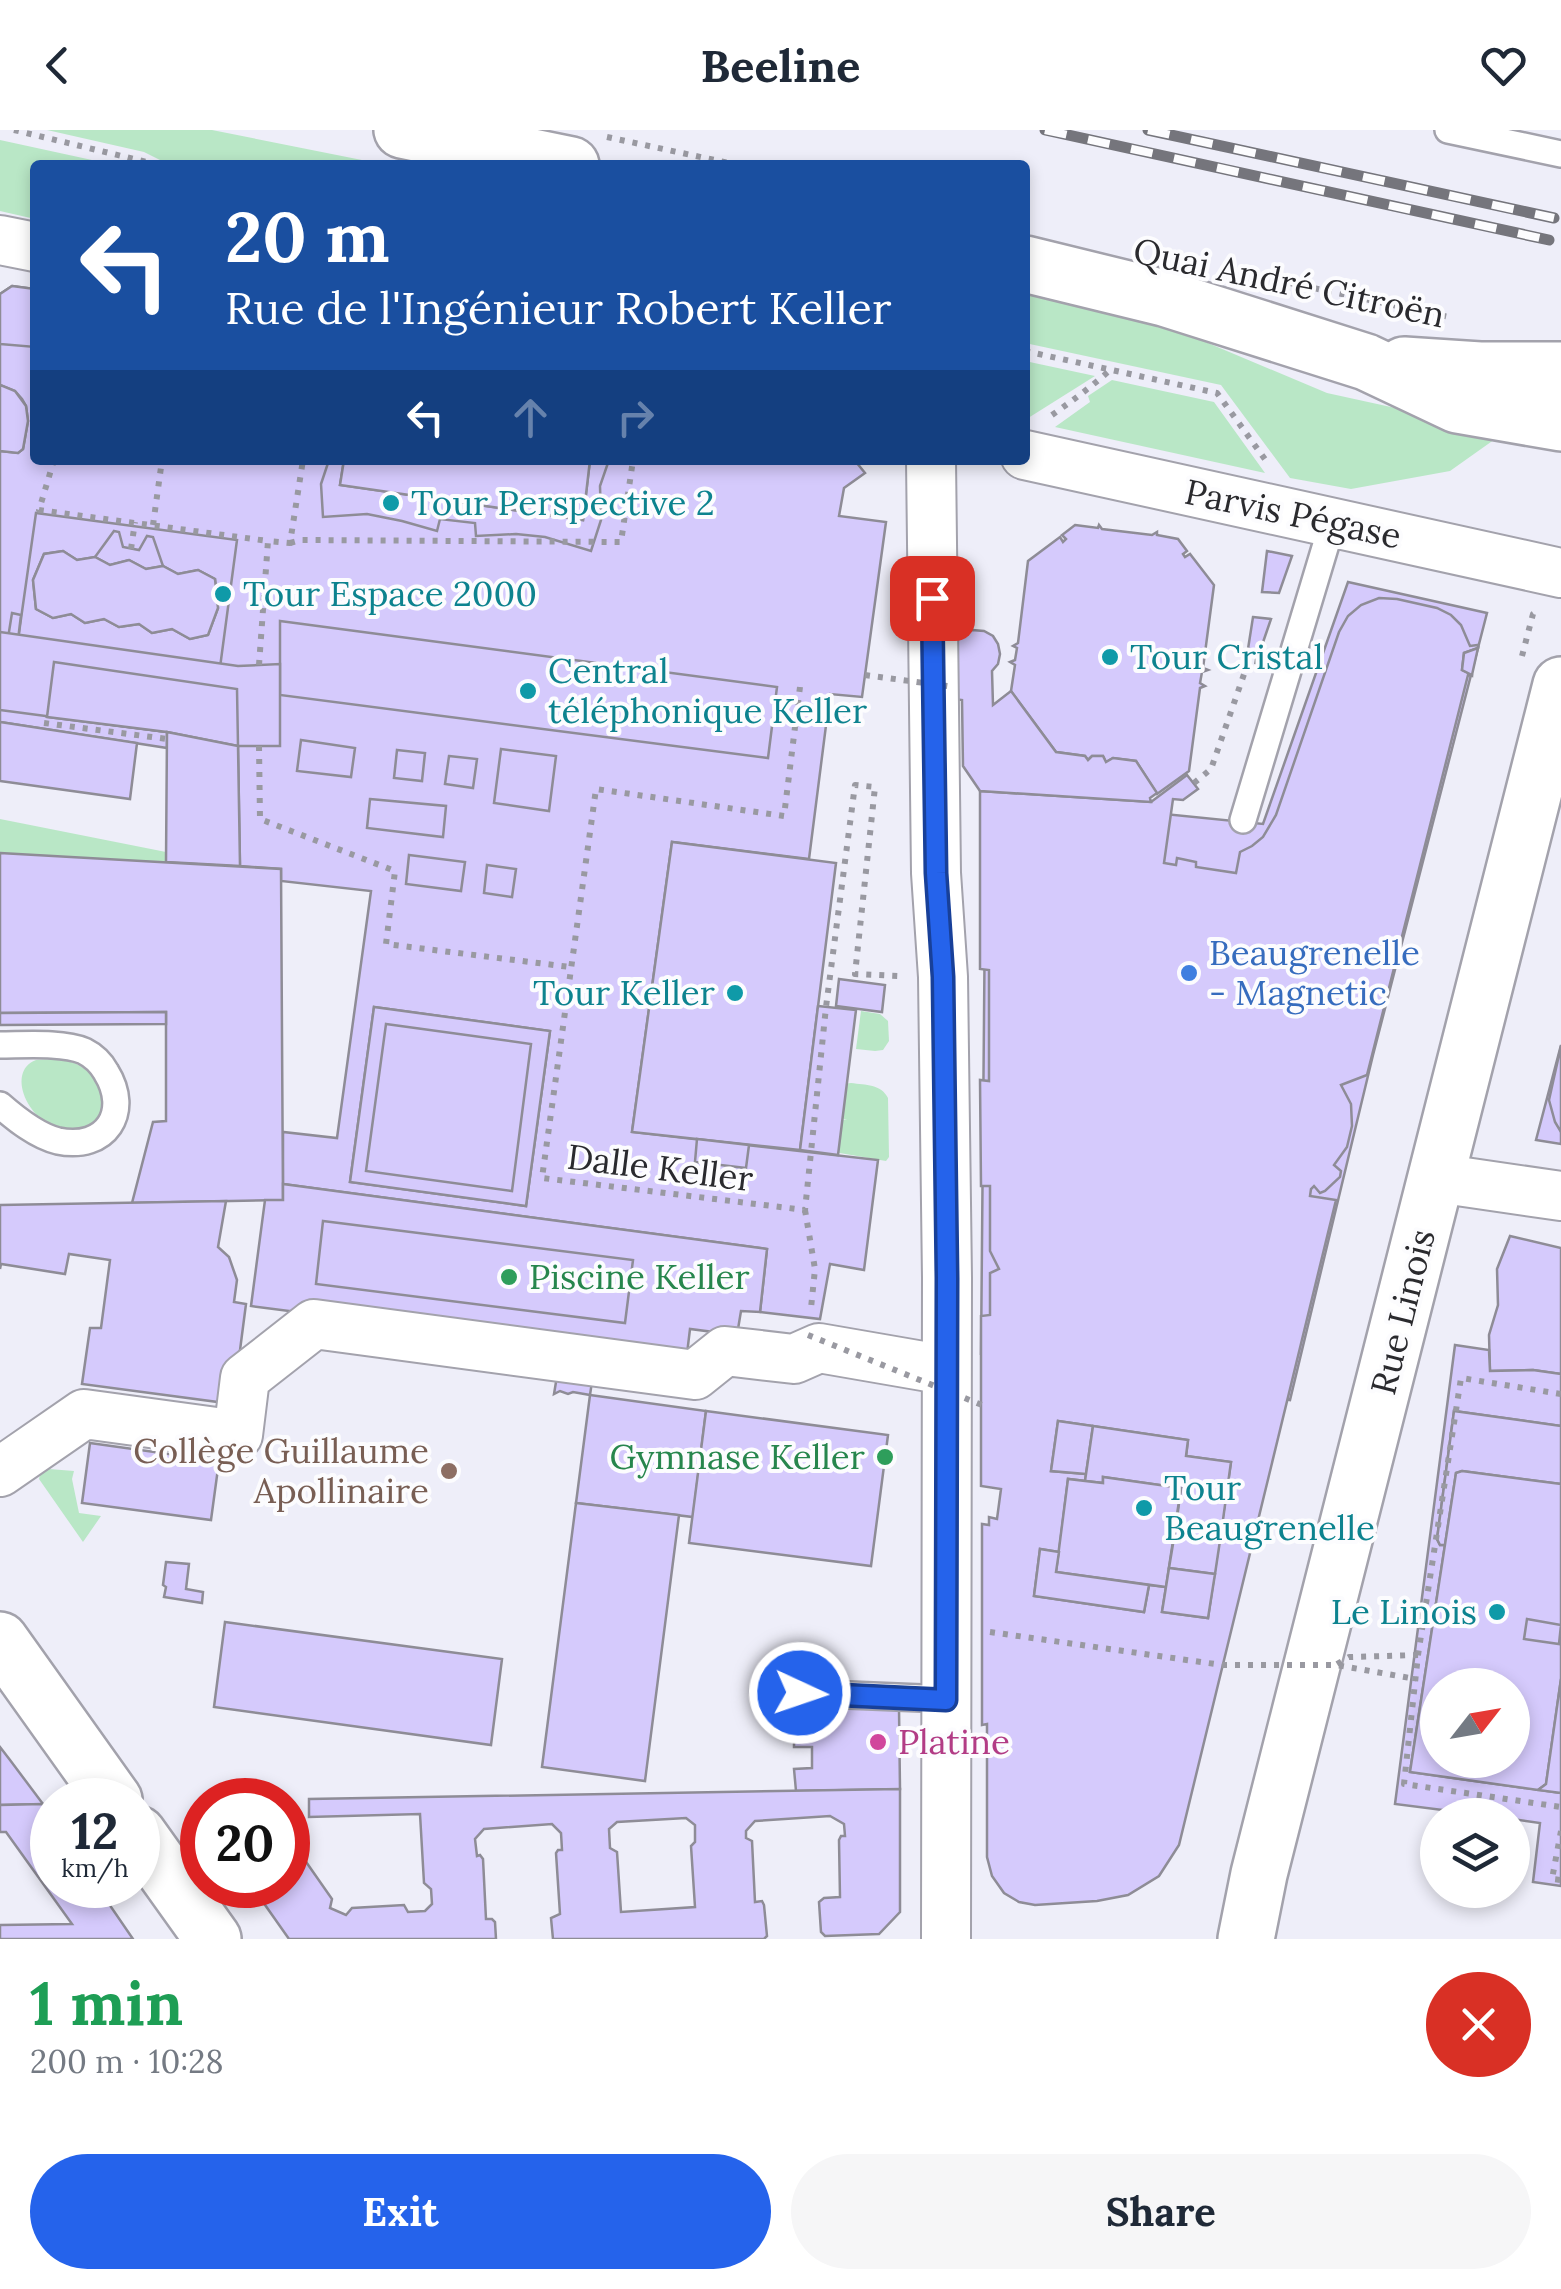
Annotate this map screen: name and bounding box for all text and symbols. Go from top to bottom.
text: Beeline [701,37,860,94]
icon: back [30,38,85,93]
icon: heart [1476,38,1531,93]
text: 20 m [225,192,390,281]
icon: left [60,200,190,330]
street label: Quai André Citroën [1129,228,1449,337]
text: Rue de l'Ingénieur Robert Keller [225,279,891,336]
icon: left [398,390,453,445]
icon: ahead [503,390,558,445]
icon: right [608,390,663,445]
street label: Parvis Pégase [1181,469,1405,558]
place label: Tour Perspective 2 [411,480,715,525]
marker: Tour Perspective 2 [380,492,402,514]
pin [890,556,975,641]
place label: Tour Espace 2000 [243,571,537,616]
icon: arrive [905,571,960,626]
marker: Tour Espace 2000 [212,583,234,605]
place label: Tour Cristal [1130,634,1323,679]
marker: Tour Cristal [1099,646,1121,668]
place label: Central téléphonique Keller [548,648,867,733]
marker: Central téléphonique Keller [517,680,539,702]
place label: Beaugrenelle - Magnetic [1209,930,1420,1015]
marker: Beaugrenelle - Magnetic [1178,962,1200,984]
place label: Tour Keller [533,970,715,1015]
marker: Tour Keller [724,982,746,1004]
street label: Dalle Keller [565,1134,755,1201]
street label: Rue Linois [1360,1224,1445,1399]
place label: Piscine Keller [529,1254,750,1299]
marker: Piscine Keller [498,1266,520,1288]
place label: Collège Guillaume Apollinaire [133,1428,429,1513]
place label: Gymnase Keller [609,1434,865,1479]
marker: Gymnase Keller [874,1446,896,1468]
marker: Collège Guillaume Apollinaire [438,1460,460,1482]
place label: Tour Beaugrenelle [1164,1465,1375,1550]
marker: Tour Beaugrenelle [1133,1497,1155,1519]
place label: Le Linois [1331,1589,1477,1634]
marker: Le Linois [1486,1601,1508,1623]
position arrow [748,1641,852,1745]
north arrow [1420,1668,1530,1778]
map controls [1420,1668,1530,1908]
place label: Platine [898,1719,1010,1764]
marker: Platine [867,1731,889,1753]
speed limit sign: 20 [180,1778,310,1908]
button: layers [1420,1798,1530,1908]
text: 12 [72,1799,118,1863]
text: km/h [61,1852,129,1884]
text: 1 min [30,1965,183,2041]
button: close [1426,1972,1531,2077]
text: 200 m · 10:28 [30,2041,223,2082]
button: Exit [30,2154,771,2269]
button: Share [791,2154,1531,2269]

